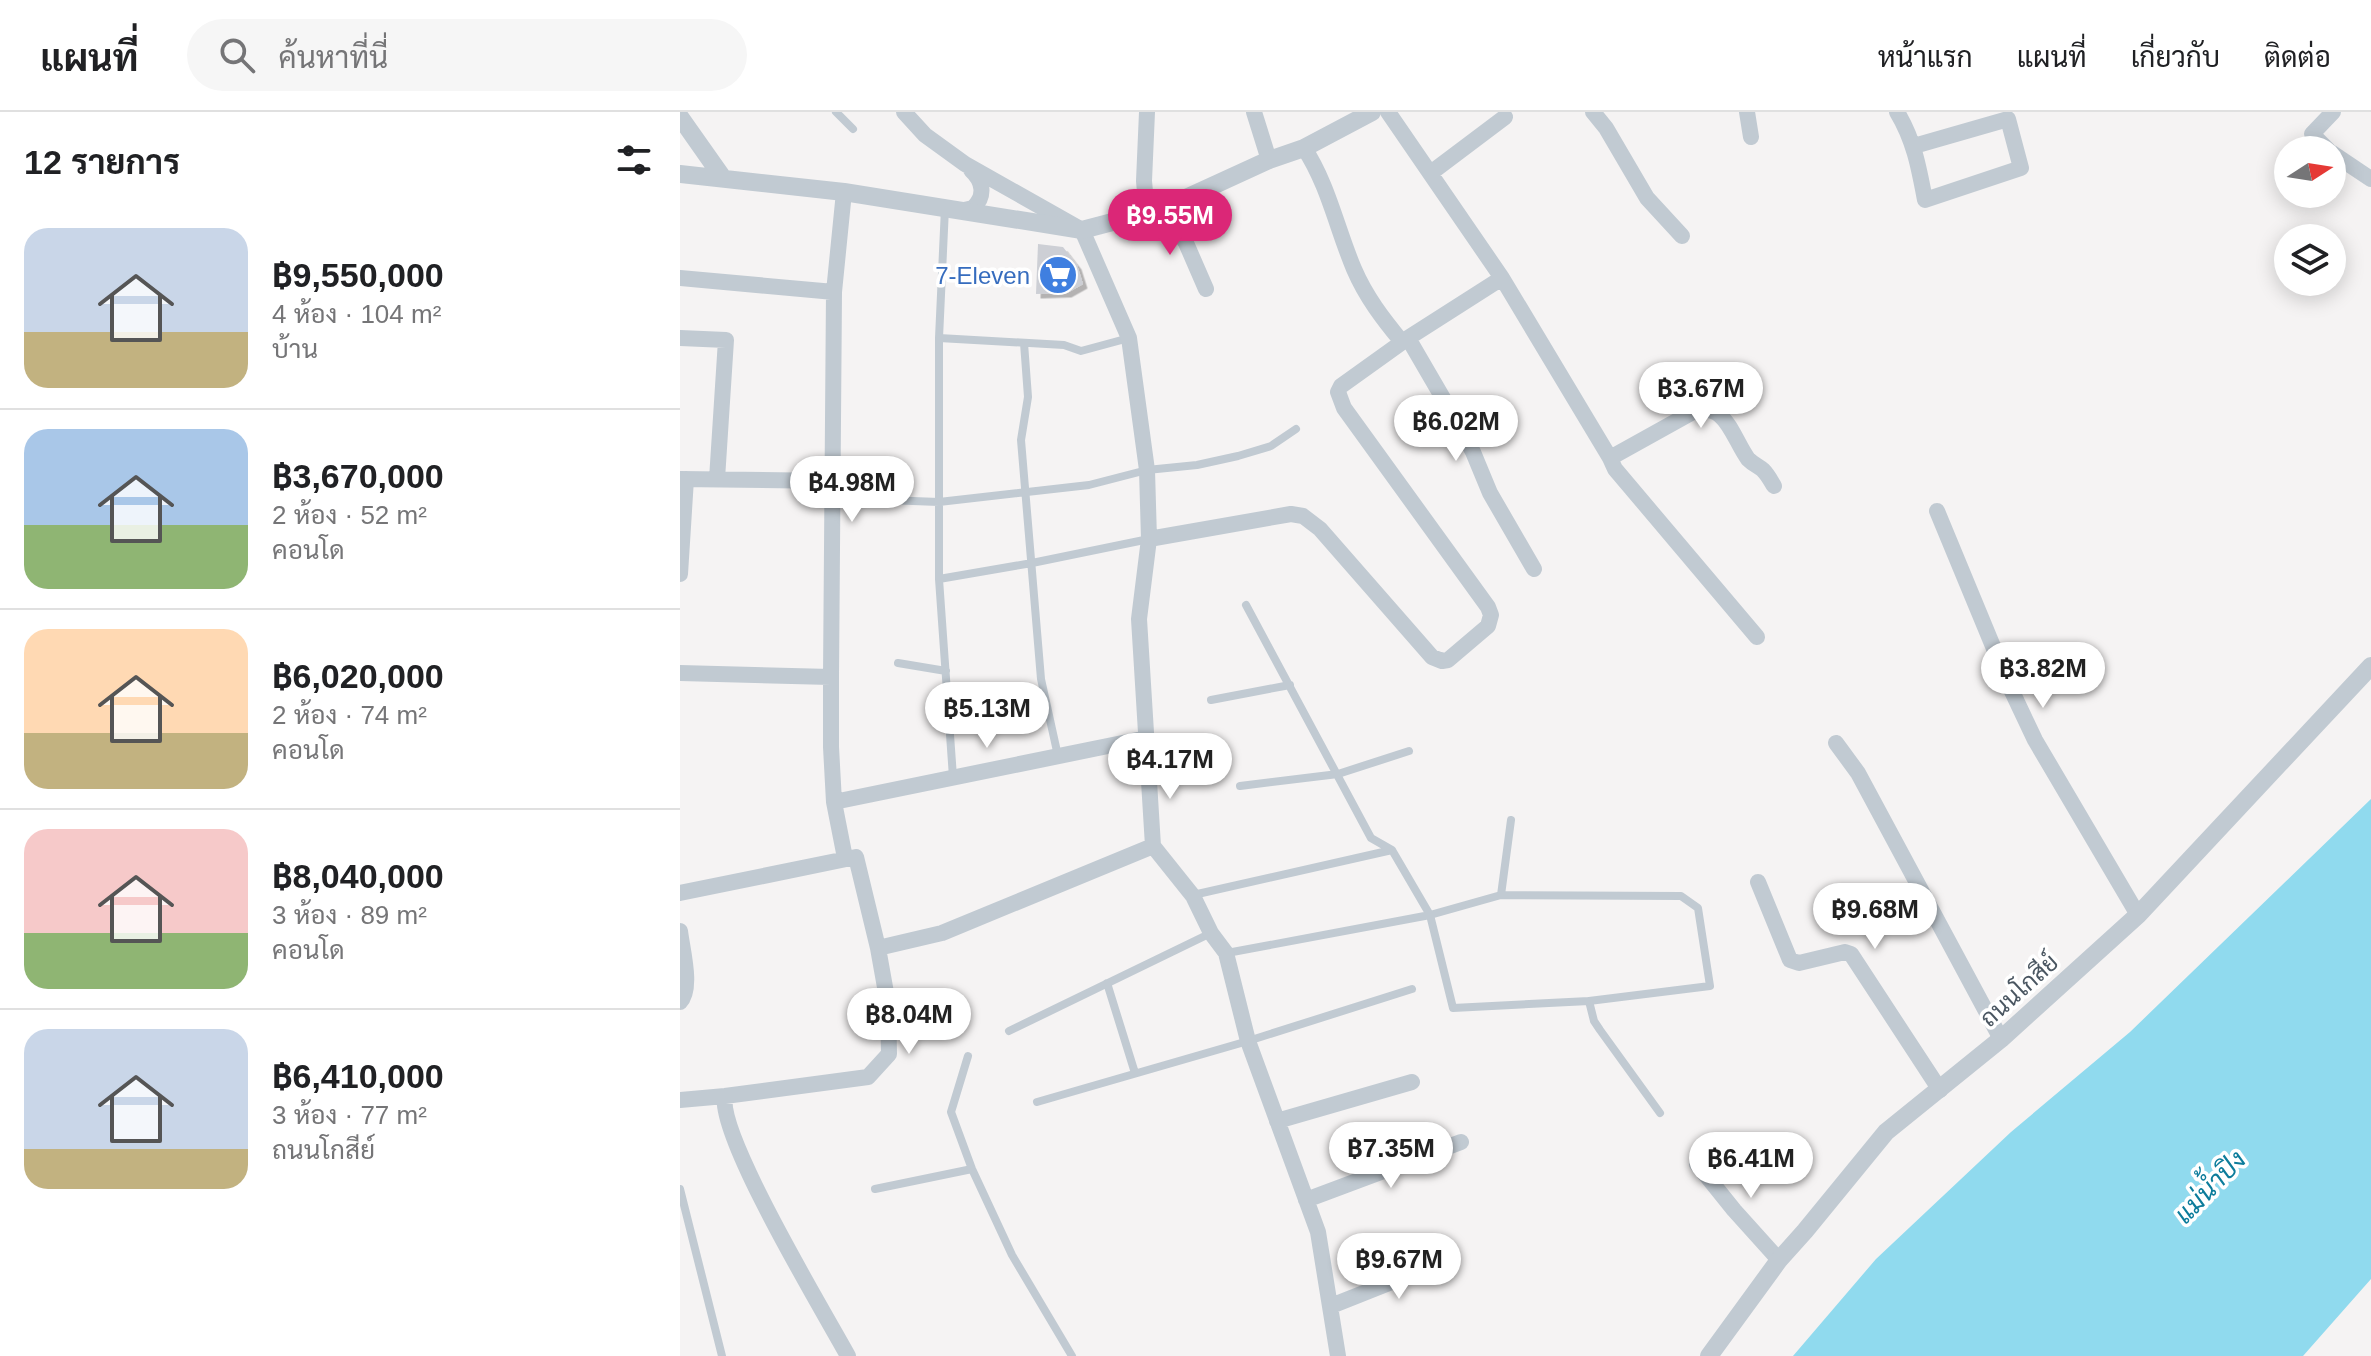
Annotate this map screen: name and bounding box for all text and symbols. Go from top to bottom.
search box [187,19,747,91]
icon: search [215,33,259,77]
text: แผนที่ [40,37,139,79]
text: ค้นหาที่นี่ [279,41,388,74]
text: หน้าแรก [1878,42,1973,73]
text: แผนที่ [2017,42,2087,73]
text: เกี่ยวกับ [2131,42,2220,73]
text: ติดต่อ [2264,42,2331,73]
north arrow [2274,136,2346,208]
map controls [2274,136,2346,296]
icon: filters [612,138,656,182]
text: 12 รายการ [24,143,180,181]
pin: ฿9.55M [1105,189,1235,257]
text: ฿9.55M [1126,200,1214,230]
button: layers [2274,224,2346,296]
supermarket icon: 7-Eleven [1037,254,1079,296]
text: ฿9,550,000 [272,256,444,294]
icon: home [88,260,184,356]
place label: 7-Eleven [935,262,1030,289]
text: 4 ห้อง · 104 m² [272,299,441,329]
text: บ้าน [272,334,318,364]
pin: ฿3.67M [1636,362,1766,430]
text: ฿3.67M [1657,373,1745,403]
pin: ฿6.02M [1391,395,1521,463]
text: ฿6.02M [1412,406,1500,436]
pin: ฿4.98M [787,456,917,524]
text: ฿3,670,000 [272,457,444,495]
icon: home [88,461,184,557]
text: ฿4.98M [808,467,896,497]
text: 2 ห้อง · 52 m² [272,500,427,530]
text: คอนโด [272,535,345,565]
pin: ฿3.82M [1978,642,2108,710]
text: ฿3.82M [1999,653,2087,683]
text: ฿6,020,000 [272,657,444,695]
icon: home [88,661,184,757]
pin: ฿5.13M [922,682,1052,750]
text: ฿5.13M [943,693,1031,723]
text: 2 ห้อง · 74 m² [272,700,427,730]
pin: ฿4.17M [1105,733,1235,801]
text: คอนโด [272,735,345,765]
text: ฿4.17M [1126,744,1214,774]
text: ฿8,040,000 [272,857,444,895]
icon: home [88,861,184,957]
pin: ฿9.68M [1810,883,1940,951]
text: ฿9.68M [1831,894,1919,924]
text: 3 ห้อง · 89 m² [272,900,427,930]
text: คอนโด [272,935,345,965]
street label: ถนนโกสีย์ [1973,947,2063,1032]
pin: ฿8.04M [844,988,974,1056]
text: ฿8.04M [865,999,953,1029]
text: ฿6,410,000 [272,1057,444,1095]
icon: home [88,1061,184,1157]
text: 3 ห้อง · 77 m² [272,1100,427,1130]
pin: ฿7.35M [1326,1122,1456,1190]
pin: ฿6.41M [1686,1132,1816,1200]
text: ฿7.35M [1347,1133,1435,1163]
text: ถนนโกสีย์ [272,1135,375,1165]
water label: แม่น้ำปิง [2164,1140,2252,1229]
text: ฿6.41M [1707,1143,1795,1173]
pin: ฿9.67M [1334,1233,1464,1301]
text: ฿9.67M [1355,1244,1443,1274]

